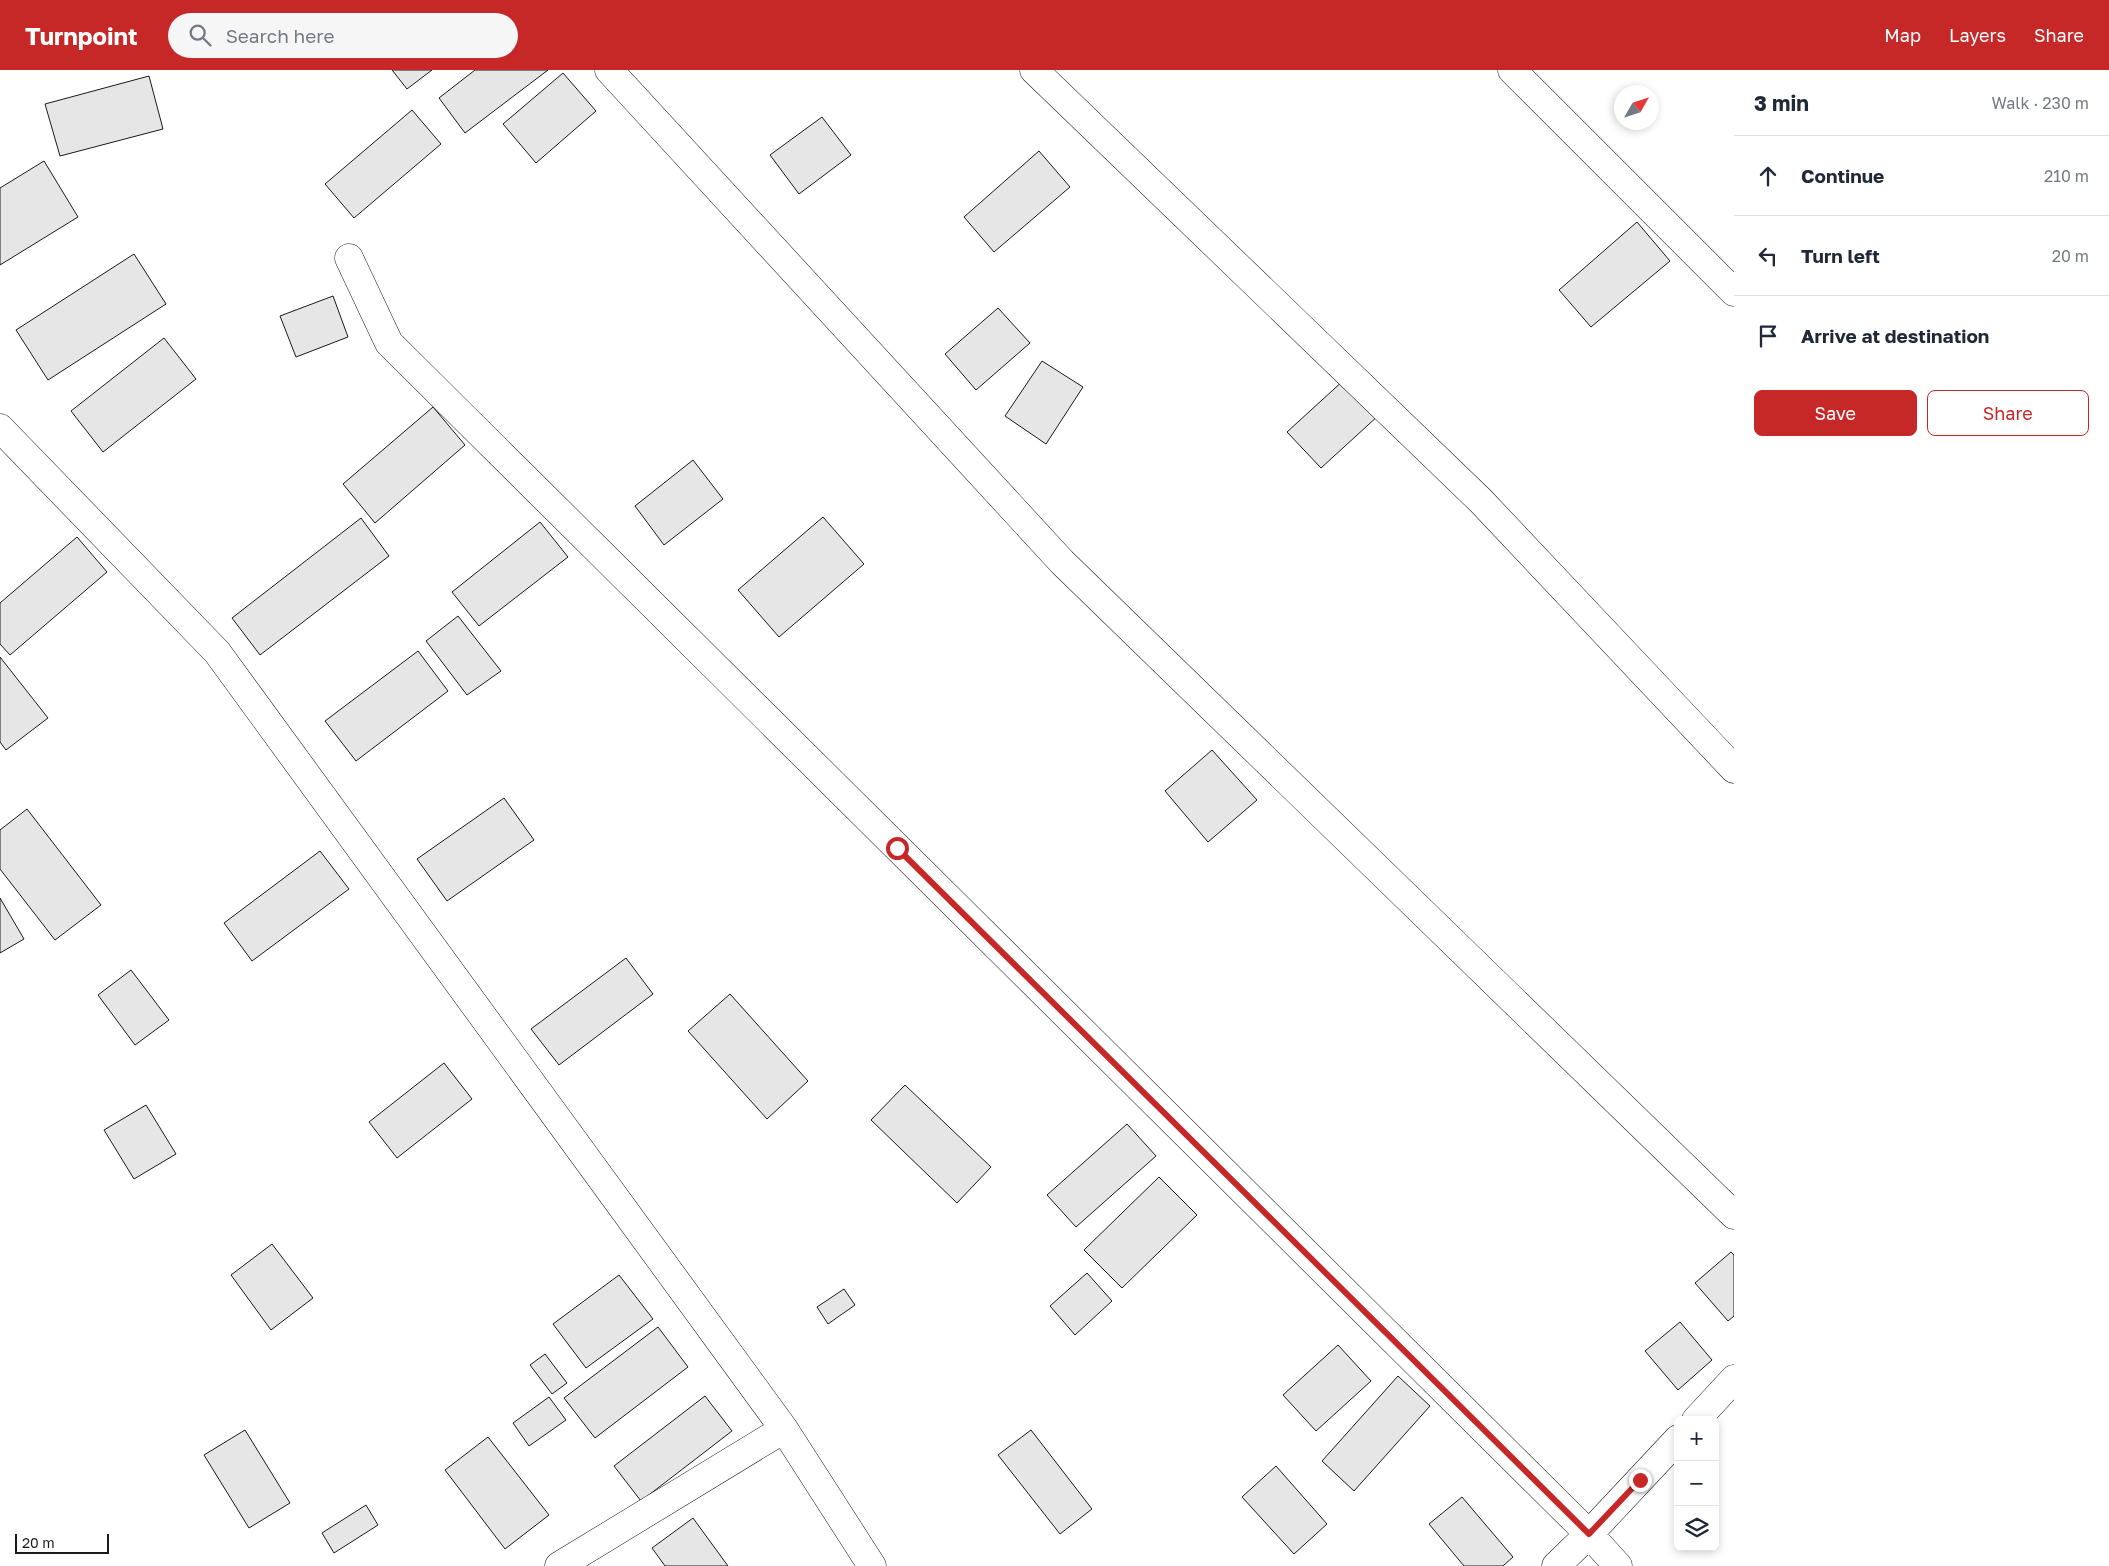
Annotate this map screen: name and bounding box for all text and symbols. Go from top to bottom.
search box [168,13,518,58]
text: Turnpoint [25,21,138,50]
icon: search [186,21,214,49]
text: Search here [226,24,335,47]
text: Map [1884,24,1921,46]
text: Layers [1949,24,2006,46]
text: Share [2034,24,2084,46]
north arrow [1614,85,1659,130]
text: 3 min [1754,90,1809,116]
text: Walk · 230 m [1992,93,2089,113]
icon: ahead [1754,162,1782,190]
text: Continue [1801,164,1884,187]
text: 210 m [2044,166,2089,186]
icon: left [1754,242,1782,270]
text: Turn left [1801,244,1880,267]
text: 20 m [2052,246,2089,266]
icon: arrive [1754,322,1782,350]
text: Arrive at destination [1801,324,1989,347]
button: Save [1754,390,1917,436]
button: Share [1927,390,2089,436]
route start [886,837,909,860]
map controls [1674,1416,1719,1551]
button: + [1674,1416,1719,1461]
button: − [1674,1461,1719,1506]
route end [1629,1469,1652,1492]
button: layers [1674,1506,1719,1551]
scale bar [15,1531,109,1554]
text: 20 m [22,1534,55,1551]

